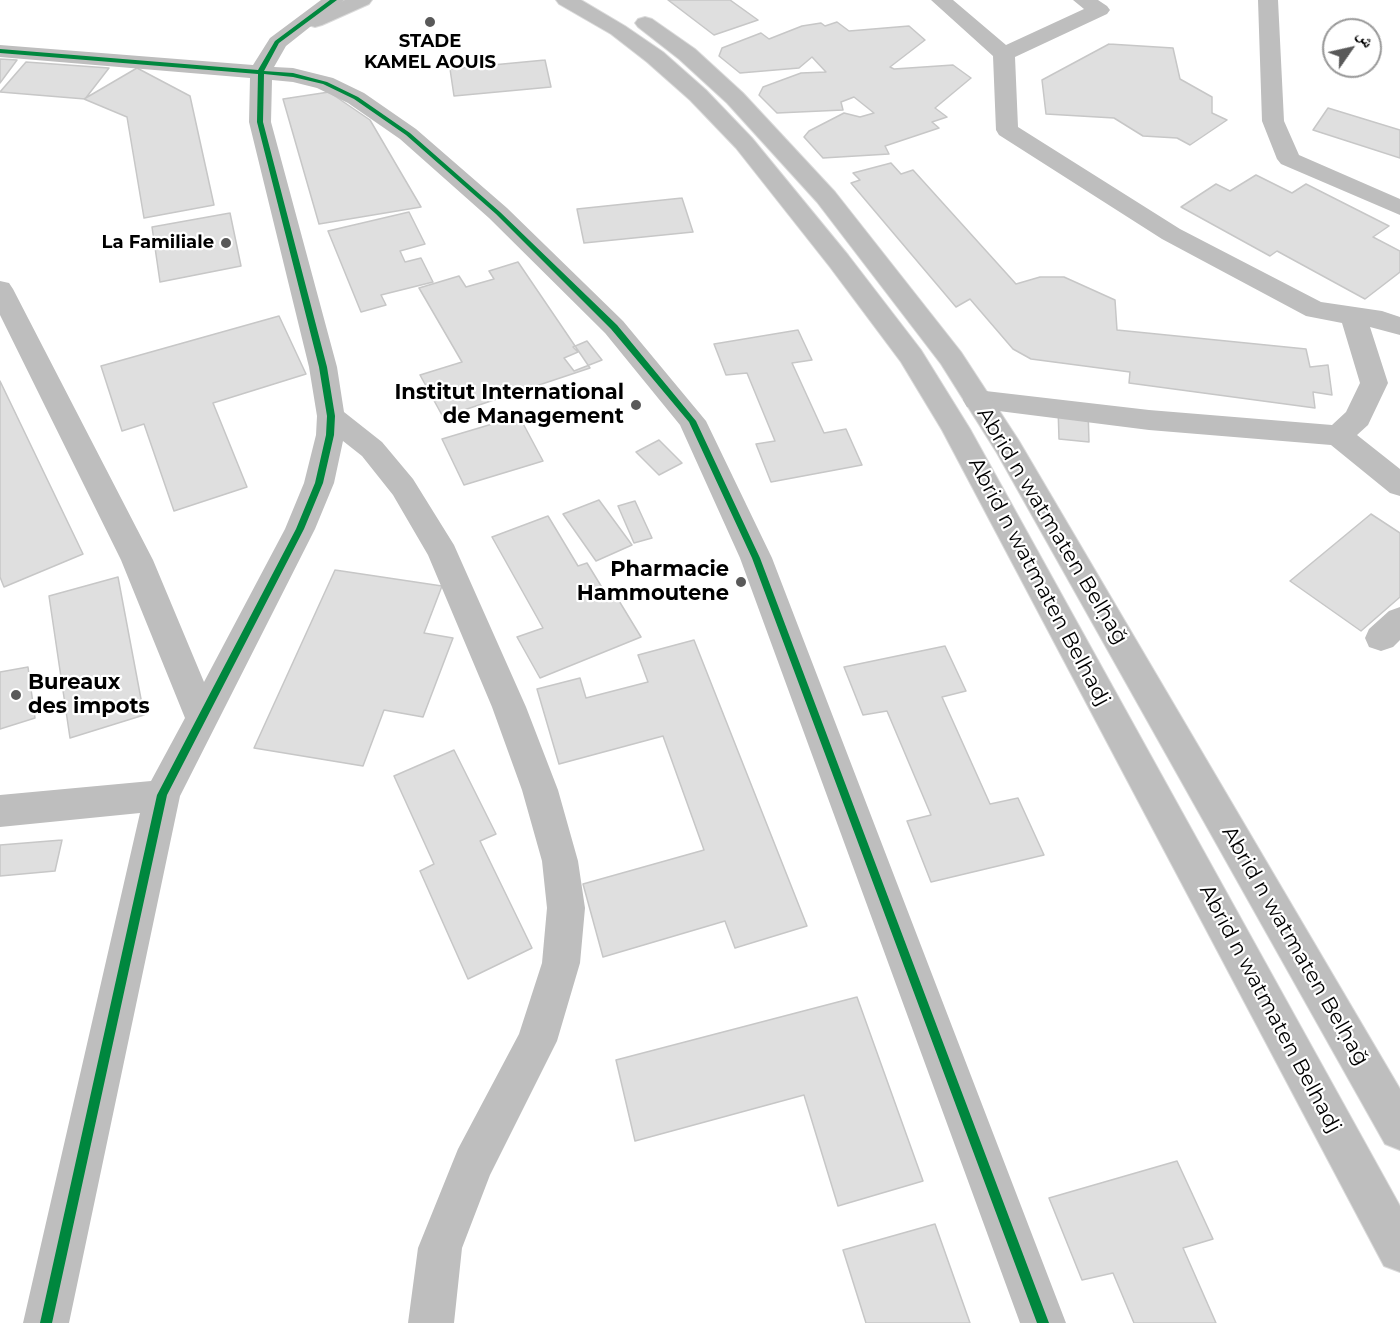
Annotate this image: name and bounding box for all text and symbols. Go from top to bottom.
marker: STADE KAMEL AOUIS [423,15,437,29]
north arrow [1322,18,1382,78]
text: ش [1353,26,1378,51]
place label: STADE KAMEL AOUIS [364,31,496,74]
place label: La Familiale [101,232,214,254]
marker: La Familiale [219,236,233,250]
place label: Institut International de Management [394,380,624,430]
marker: Institut International de Management [629,398,643,412]
street label: Abrid n watmaten Belḥaǧ [971,403,1133,649]
street label: Abrid n watmaten Belhadj [963,454,1115,710]
place label: Pharmacie Hammoutene [577,557,729,607]
marker: Pharmacie Hammoutene [734,575,748,589]
place label: Bureaux des impots [28,670,150,720]
marker: Bureaux des impots [9,688,23,702]
street label: Abrid n watmaten Belḥaǧ [1216,822,1374,1070]
street label: Abrid n watmaten Belhadj [1194,881,1346,1137]

